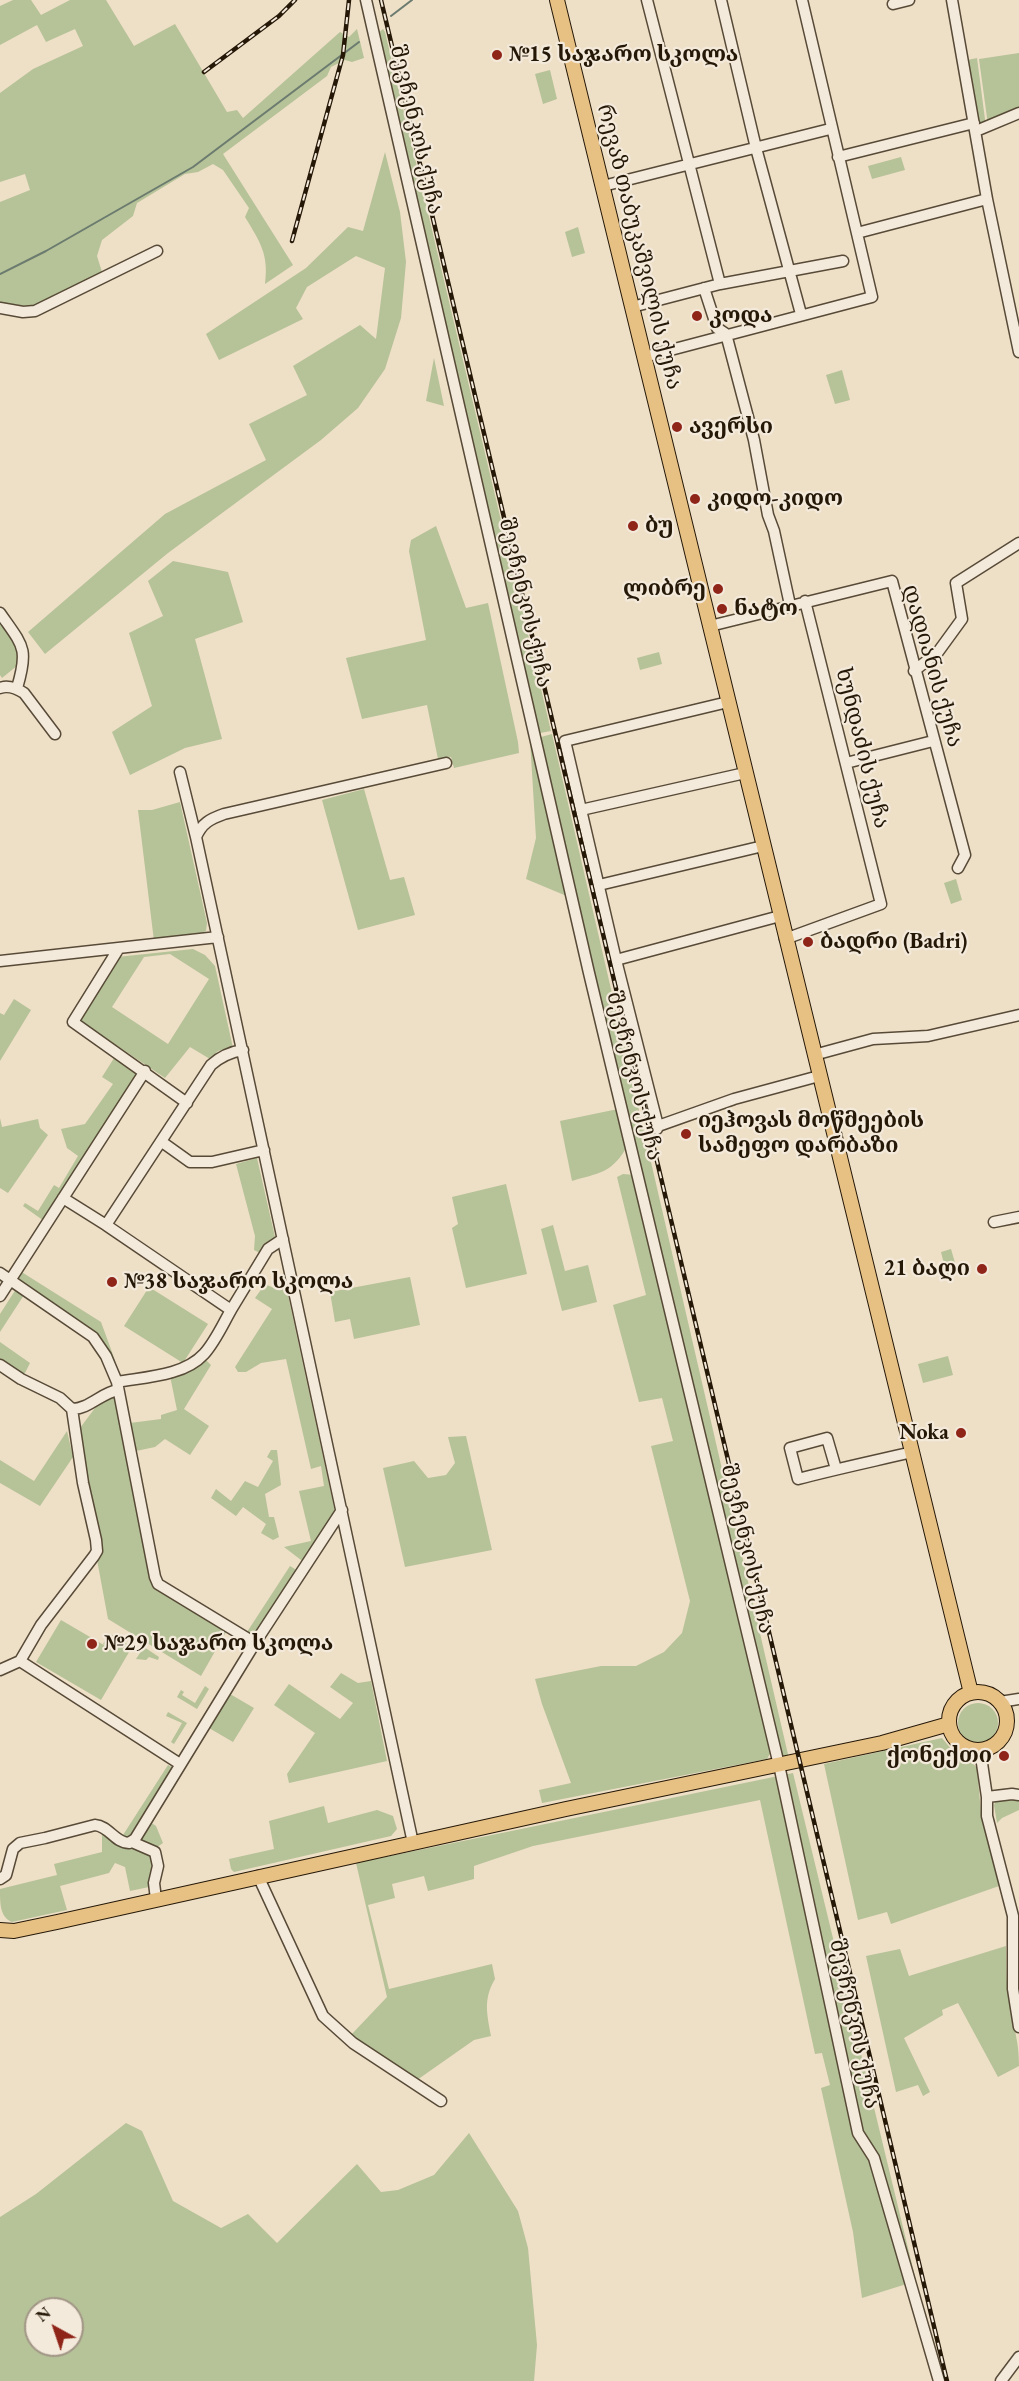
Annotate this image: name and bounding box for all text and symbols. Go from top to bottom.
place label: №15 საჯარო სკოლა [509,42,738,68]
street label: შევჩენკოს ქუჩა [384,43,448,217]
marker: №15 საჯარო სკოლა [490,48,504,62]
street label: რევაზ თაბუკაშვილის ქუჩა [591,102,687,392]
place label: კოდა [709,303,773,329]
marker: კოდა [690,309,704,323]
place label: ავერსი [689,414,773,440]
marker: ავერსი [670,420,684,434]
place label: კიდო-კიდო [707,486,843,512]
marker: კიდო-კიდო [688,492,702,506]
place label: ბუ [645,513,673,539]
street label: შევჩენკოს ქუჩა [493,516,557,690]
marker: ბუ [626,519,640,533]
place label: ლიბრე [623,576,706,602]
marker: ლიბრე [711,582,725,596]
street label: დადიანის ქუჩა [896,582,968,750]
place label: ნატო [734,596,798,622]
marker: ნატო [715,602,729,616]
street label: ხუნდაძის ქუჩა [829,665,895,831]
place label: ბადრი (Badri) [820,929,967,955]
marker: ბადრი (Badri) [801,935,815,949]
street label: შევჩენკოს ქუჩა [600,989,668,1163]
place label: იეჰოვას მოწმეების სამეფო დარბაზი [698,1108,924,1160]
marker: იეჰოვას მოწმეების სამეფო დარბაზი [679,1127,693,1141]
place label: 21 ბაღი [883,1256,970,1282]
marker: 21 ბაღი [975,1262,989,1276]
place label: №38 საჯარო სკოლა [124,1269,353,1295]
marker: №38 საჯარო სკოლა [105,1275,119,1289]
place label: Noka [899,1420,949,1446]
marker: Noka [954,1426,968,1440]
street label: შევჩენკოს ქუჩა [715,1462,779,1636]
place label: №29 საჯარო სკოლა [104,1631,333,1657]
marker: №29 საჯარო სკოლა [85,1637,99,1651]
place label: ქონექთი [887,1743,992,1769]
marker: ქონექთი [997,1749,1011,1763]
street label: შევჩენკოს ქუჩა [823,1937,885,2111]
north arrow [24,2297,84,2357]
text: N [32,2302,55,2327]

